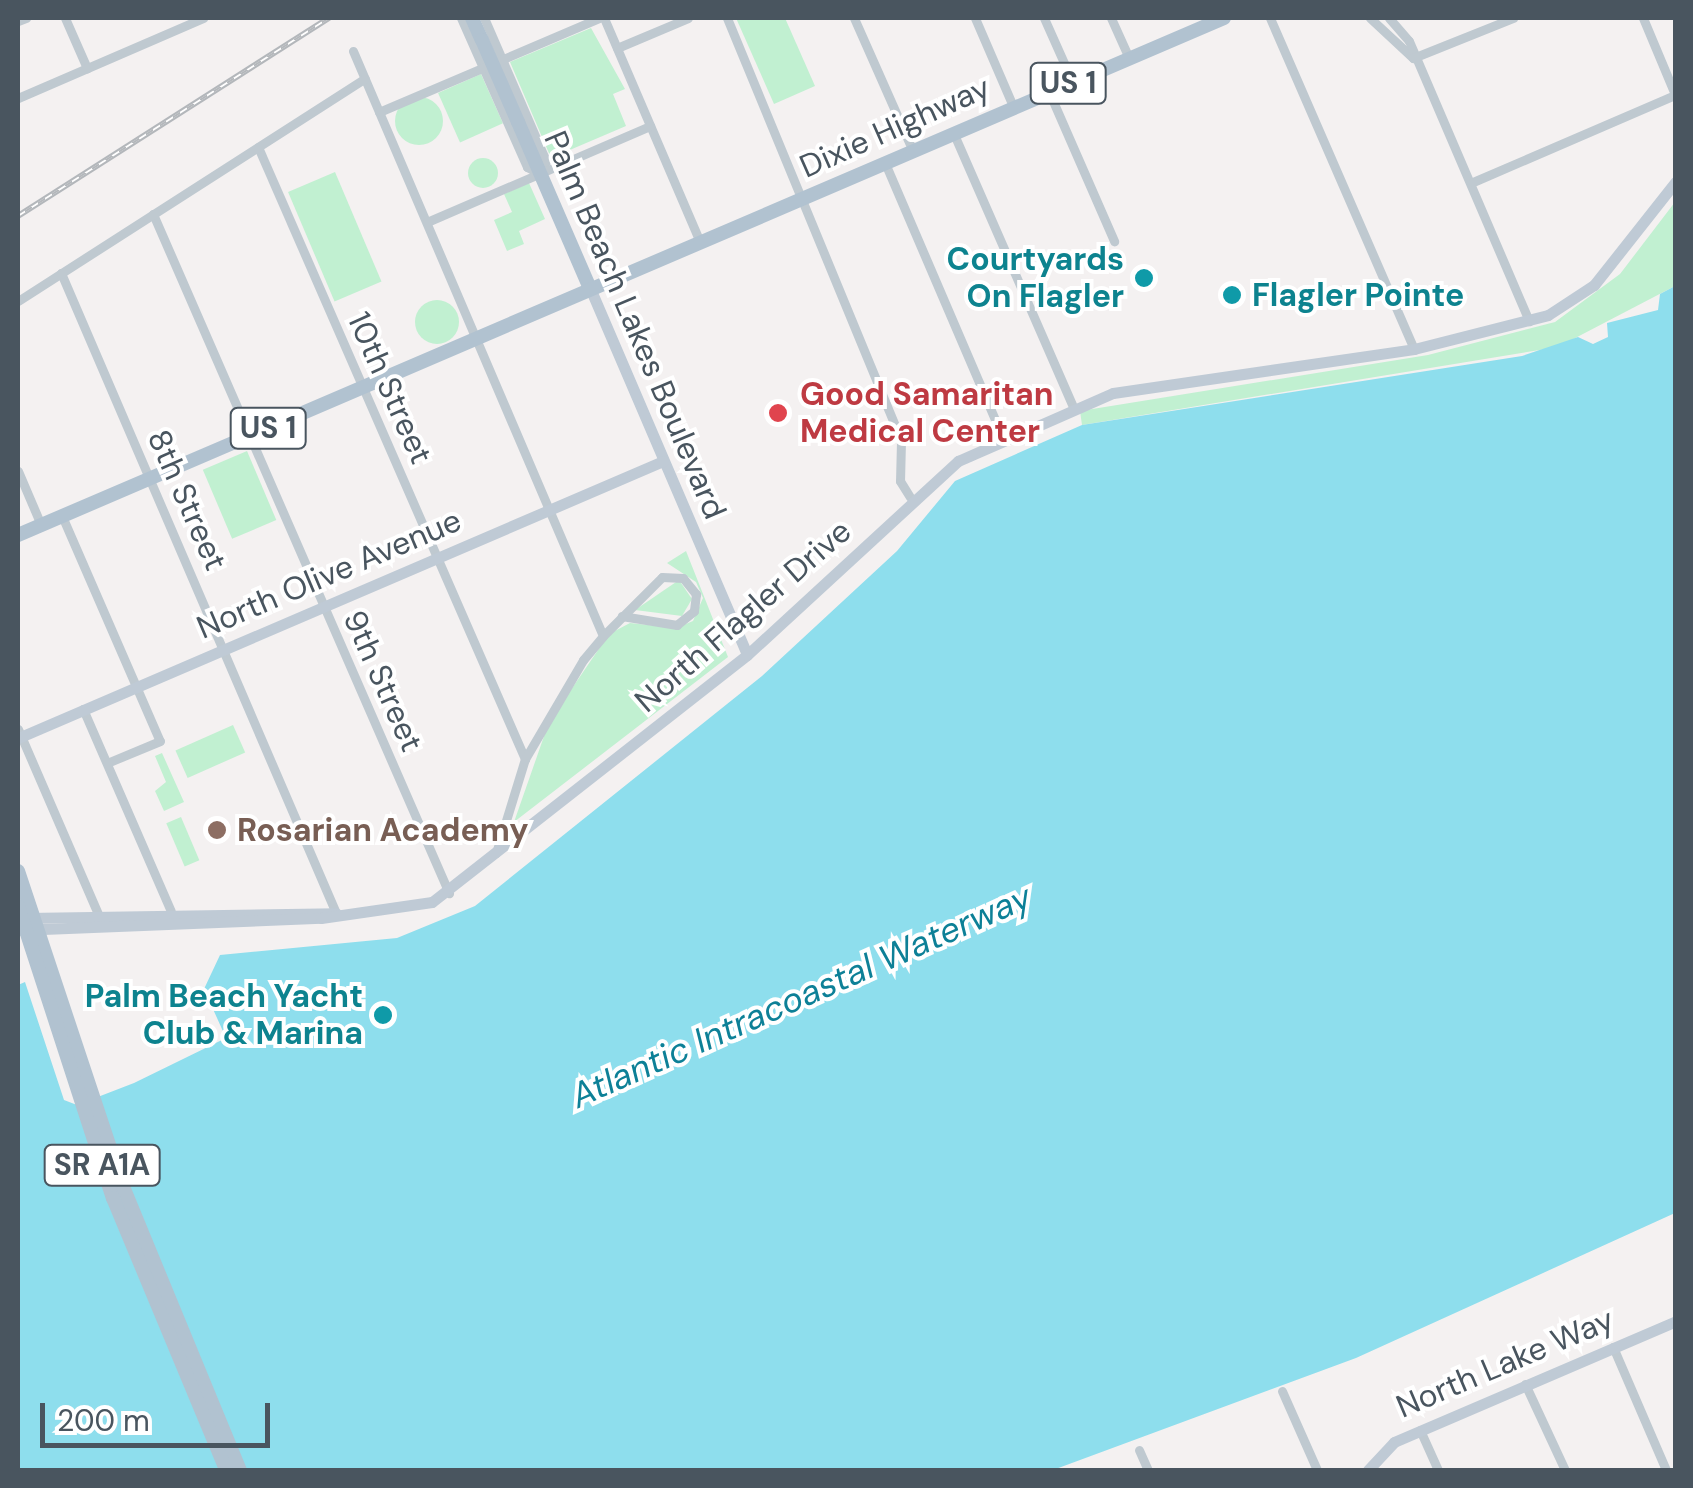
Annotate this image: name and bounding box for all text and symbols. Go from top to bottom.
road number: US 1 [1028,58,1108,108]
street label: Dixie Highway [794,68,996,186]
street label: Palm Beach Lakes Boulevard [536,125,734,525]
place label: Courtyards On Flagler [947,241,1124,316]
marker: Courtyards On Flagler [1133,267,1155,289]
place label: Flagler Pointe [1252,276,1464,314]
marker: Flagler Pointe [1221,284,1243,306]
street label: 10th Street [340,306,440,470]
place label: Good Samaritan Medical Center [800,376,1054,451]
marker: Good Samaritan Medical Center [765,400,791,426]
road number: US 1 [228,403,308,453]
street label: 8th Street [139,424,235,576]
street label: North Olive Avenue [191,501,467,647]
street label: North Flagler Drive [627,512,859,720]
street label: 9th Street [335,605,431,757]
place label: Rosarian Academy [237,811,529,849]
marker: Rosarian Academy [206,819,228,841]
water label: Atlantic Intracoastal Waterway [564,875,1038,1117]
place label: Palm Beach Yacht Club & Marina [85,978,363,1053]
marker: Palm Beach Yacht Club & Marina [372,1004,394,1026]
road number: SR A1A [42,1140,162,1190]
street label: North Lake Way [1391,1300,1619,1426]
scale bar [45,1383,275,1445]
text: 200 m [57,1401,150,1440]

